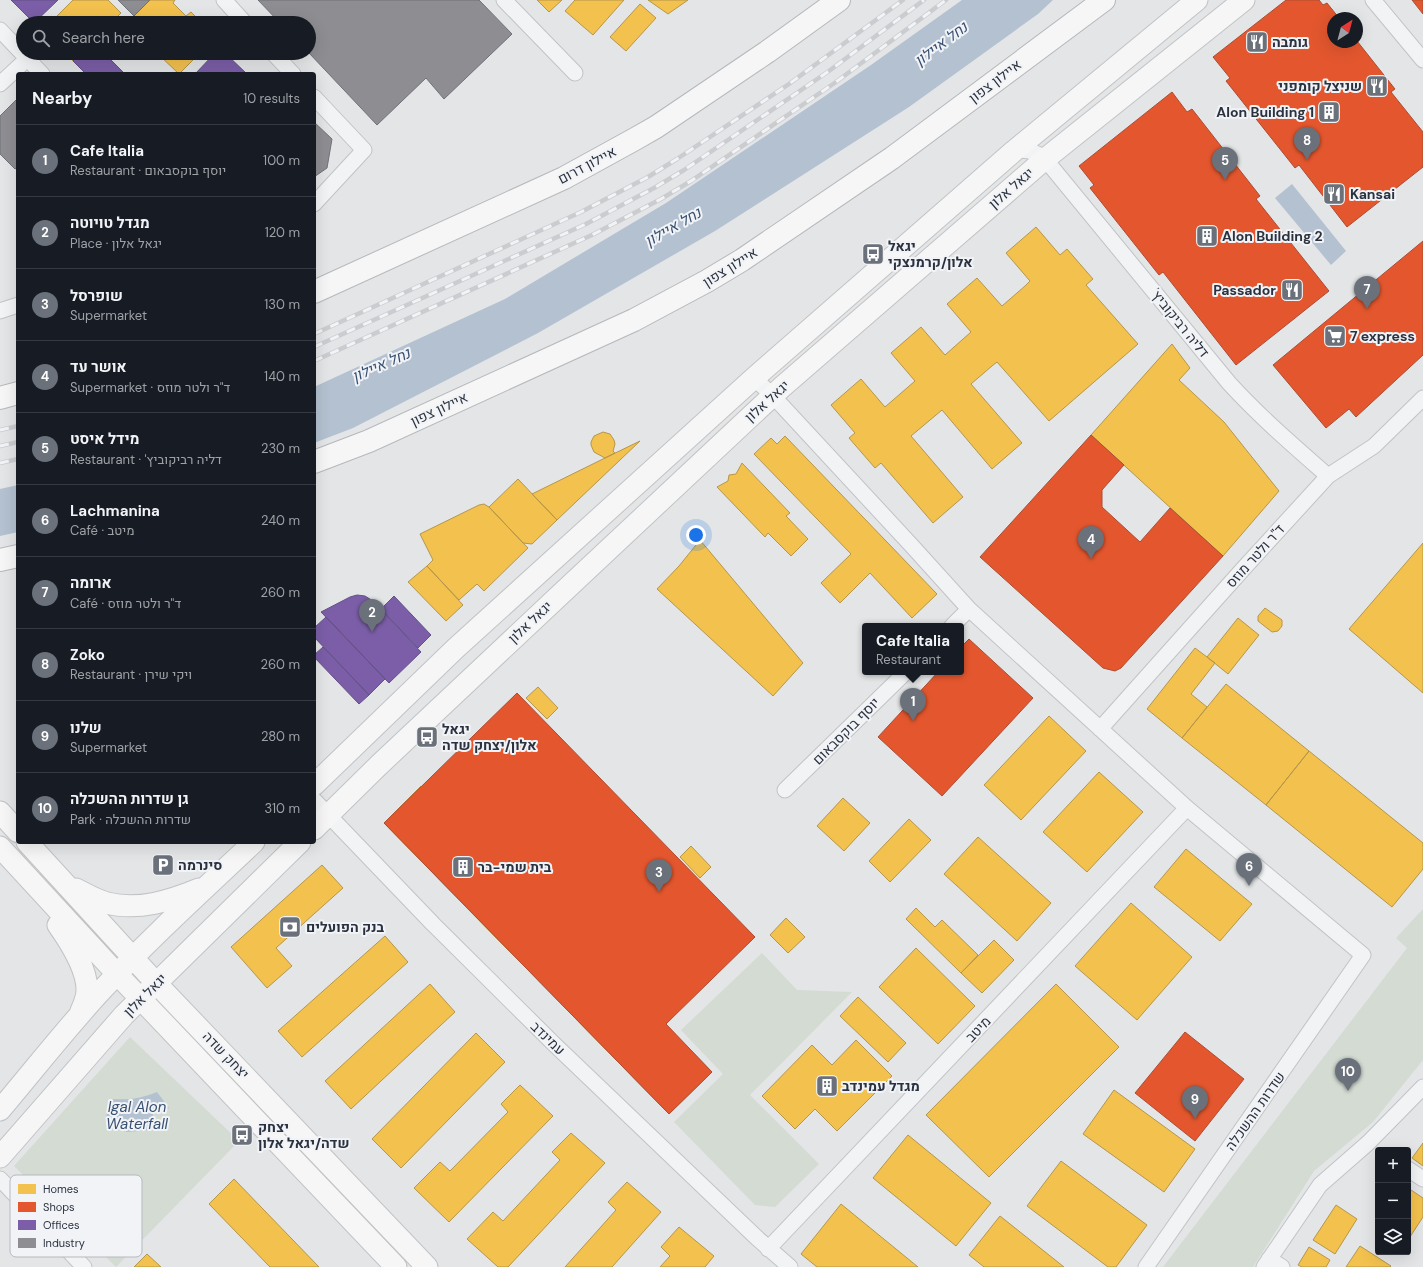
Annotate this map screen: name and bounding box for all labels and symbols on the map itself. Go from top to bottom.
north arrow [1327,12,1363,48]
water label: נחל איילון [910,17,973,71]
restaurant icon: גומבה [1244,29,1270,55]
place label: גומבה [1272,33,1308,51]
street label: איילון צפון [965,55,1025,107]
restaurant icon: שניצל קומפני [1364,73,1390,99]
place label: שניצל קומפני [1278,77,1362,95]
building icon: Alon Building 1 [1316,99,1342,125]
place label: Alon Building 1 [1216,103,1314,121]
pin: 8 [1294,127,1320,160]
street label: איילון דרום [555,142,619,188]
pin: 5 [1212,147,1238,180]
street label: יגאל אלון [985,164,1037,212]
restaurant icon: Kansai [1321,181,1347,207]
place label: Kansai [1350,185,1395,203]
water label: נחל איילון [641,202,706,251]
building icon: Alon Building 2 [1194,223,1220,249]
place label: Alon Building 2 [1222,227,1323,245]
place label: יגאל אלון/קרמנצקי [888,237,973,271]
bus stop icon: יגאל אלון/קרמנצקי [860,241,886,267]
street label: איילון צפון [699,243,761,291]
pin: 7 [1354,276,1380,309]
restaurant icon: Passador [1279,277,1305,303]
place label: Passador [1213,281,1276,299]
street label: 'דליה רביקוביץ [1147,285,1213,361]
supermarket icon: 7 express [1322,323,1348,349]
place label: 7 express [1350,327,1415,345]
water label: נחל איילון [349,343,415,387]
street label: יגאל אלון [741,376,793,426]
street label: איילון צפון [408,388,470,430]
street label: ד"ר ולטר מוזס [1222,520,1288,592]
your location [686,525,706,545]
pin: 4 [1078,526,1104,559]
street label: יגאל אלון [504,597,556,647]
pin: 2 [359,599,385,632]
pin: 1 [900,688,926,721]
street label: יוסף בוקסבאום [809,694,883,768]
place label: יגאל אלון/יצחק שדה [442,720,537,754]
bus stop icon: יגאל אלון/יצחק שדה [414,724,440,750]
parking icon: סינרמה [150,852,176,878]
pin: 6 [1236,853,1262,886]
building icon: בית שמי-בר [450,854,476,880]
place label: סינרמה [178,856,222,874]
place label: בית שמי-בר [478,858,552,876]
pin: 3 [646,859,672,892]
bank icon: בנק הפועלים [277,914,303,940]
place label: בנק הפועלים [306,918,385,936]
street label: יגאל אלון [120,970,170,1020]
street label: מיטב [961,1012,995,1046]
street label: עמינדב [527,1017,569,1059]
street label: יצחק שדה [199,1027,253,1083]
pin: 10 [1335,1058,1361,1091]
street label: שדרות ההשכלה [1221,1068,1289,1154]
building icon: מגדל עמינדב [814,1073,840,1099]
place label: מגדל עמינדב [842,1077,920,1095]
pin: 9 [1182,1086,1208,1119]
water label: Igal Alon Waterfall [106,1097,169,1134]
place label: יצחק שדה/יגאל אלון [258,1118,350,1152]
bus stop icon: יצחק שדה/יגאל אלון [229,1122,255,1148]
legend [10,1175,142,1257]
text: Homes [43,1182,79,1196]
text: Shops [43,1200,75,1214]
text: Offices [43,1218,80,1232]
text: Industry [43,1236,85,1250]

